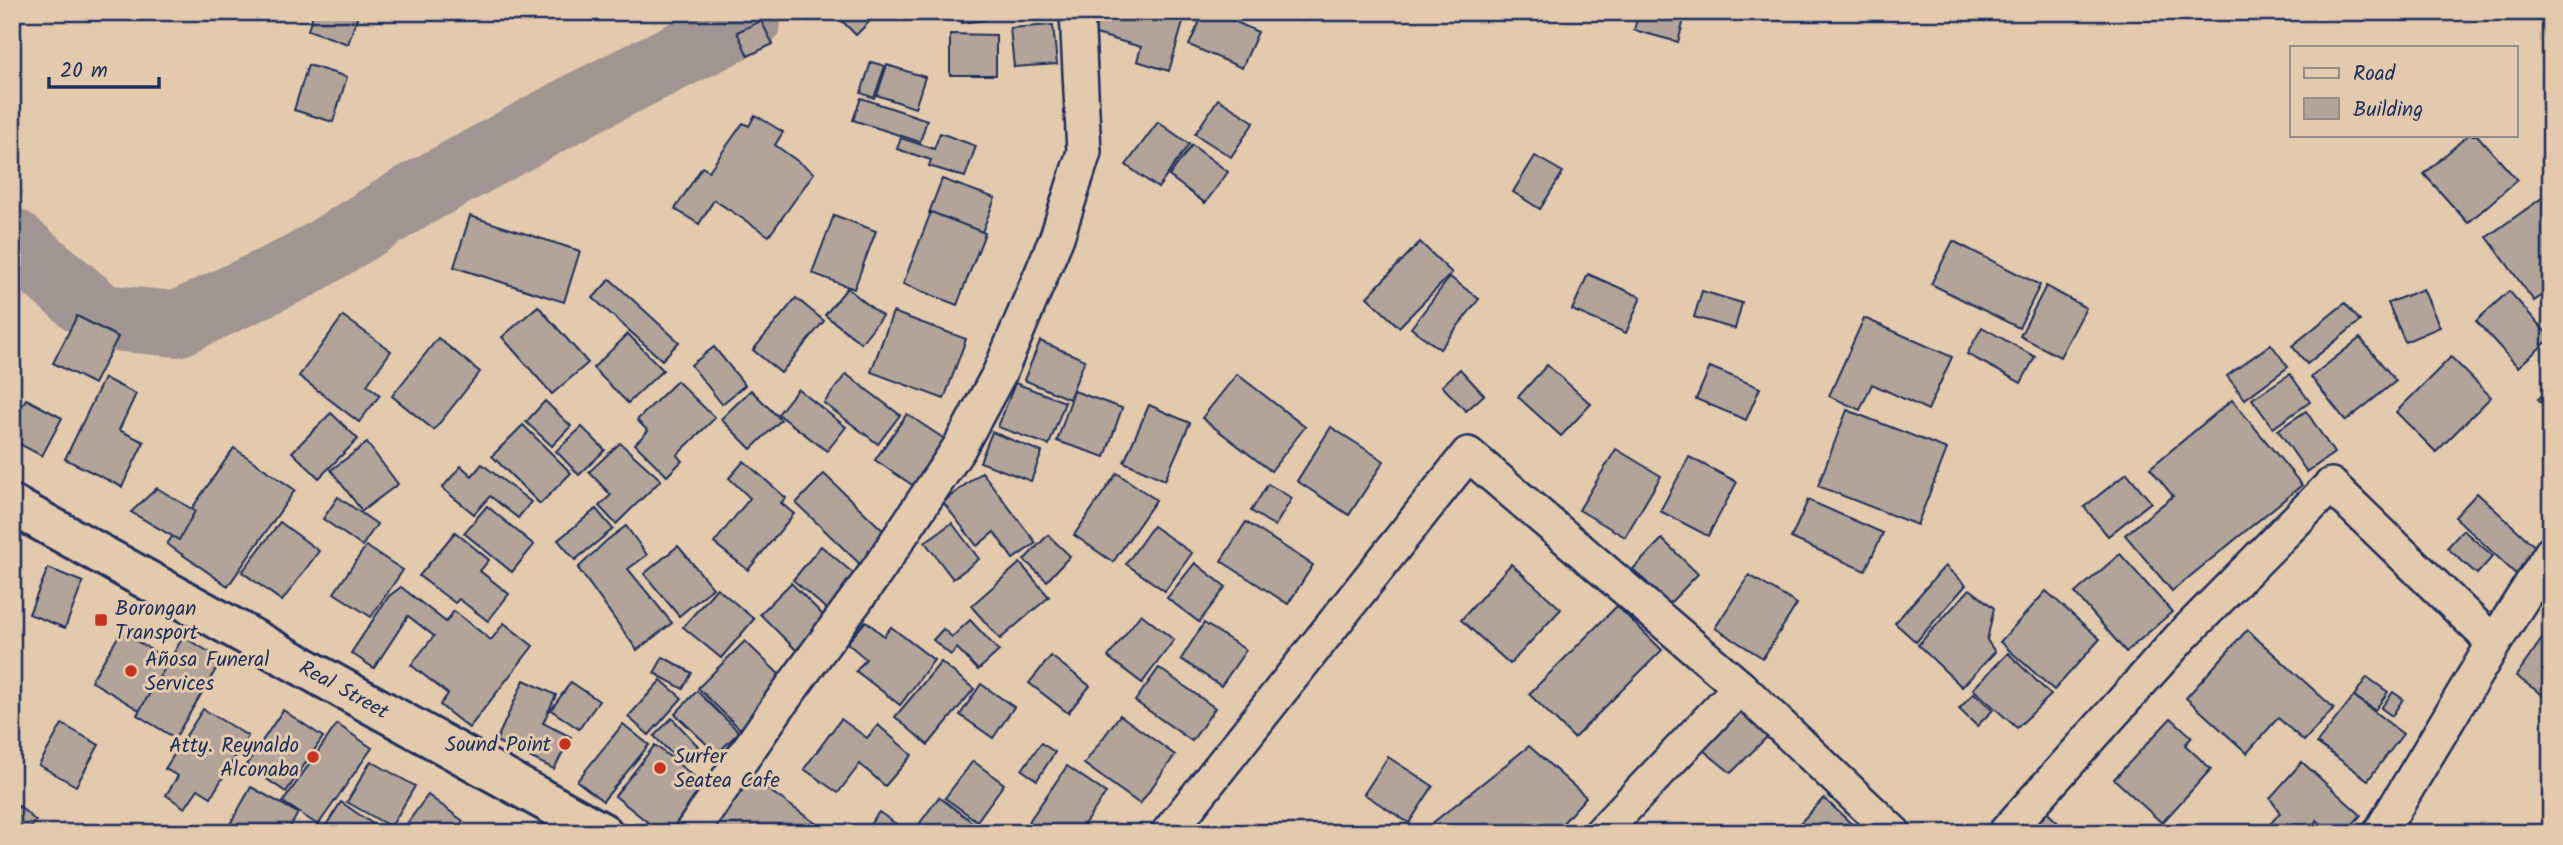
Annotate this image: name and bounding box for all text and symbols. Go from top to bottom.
scale bar [49,46,159,90]
legend [2290,46,2518,136]
text: 20 m [60,55,108,88]
text: Road [2353,58,2396,91]
text: Building [2353,94,2423,127]
place label: Borongan Transport [115,593,199,650]
marker: Borongan Transport [93,612,109,628]
place label: Añosa Funeral Services [145,644,269,701]
street label: Real Street [292,652,395,729]
marker: Añosa Funeral Services [123,663,139,679]
place label: Sound Point [445,729,552,762]
place label: Atty. Reynaldo Alconaba [169,730,299,787]
marker: Sound Point [557,736,573,752]
place label: Surfer Seatea Cafe [674,741,781,798]
marker: Atty. Reynaldo Alconaba [305,749,321,765]
marker: Surfer Seatea Cafe [652,760,668,776]

